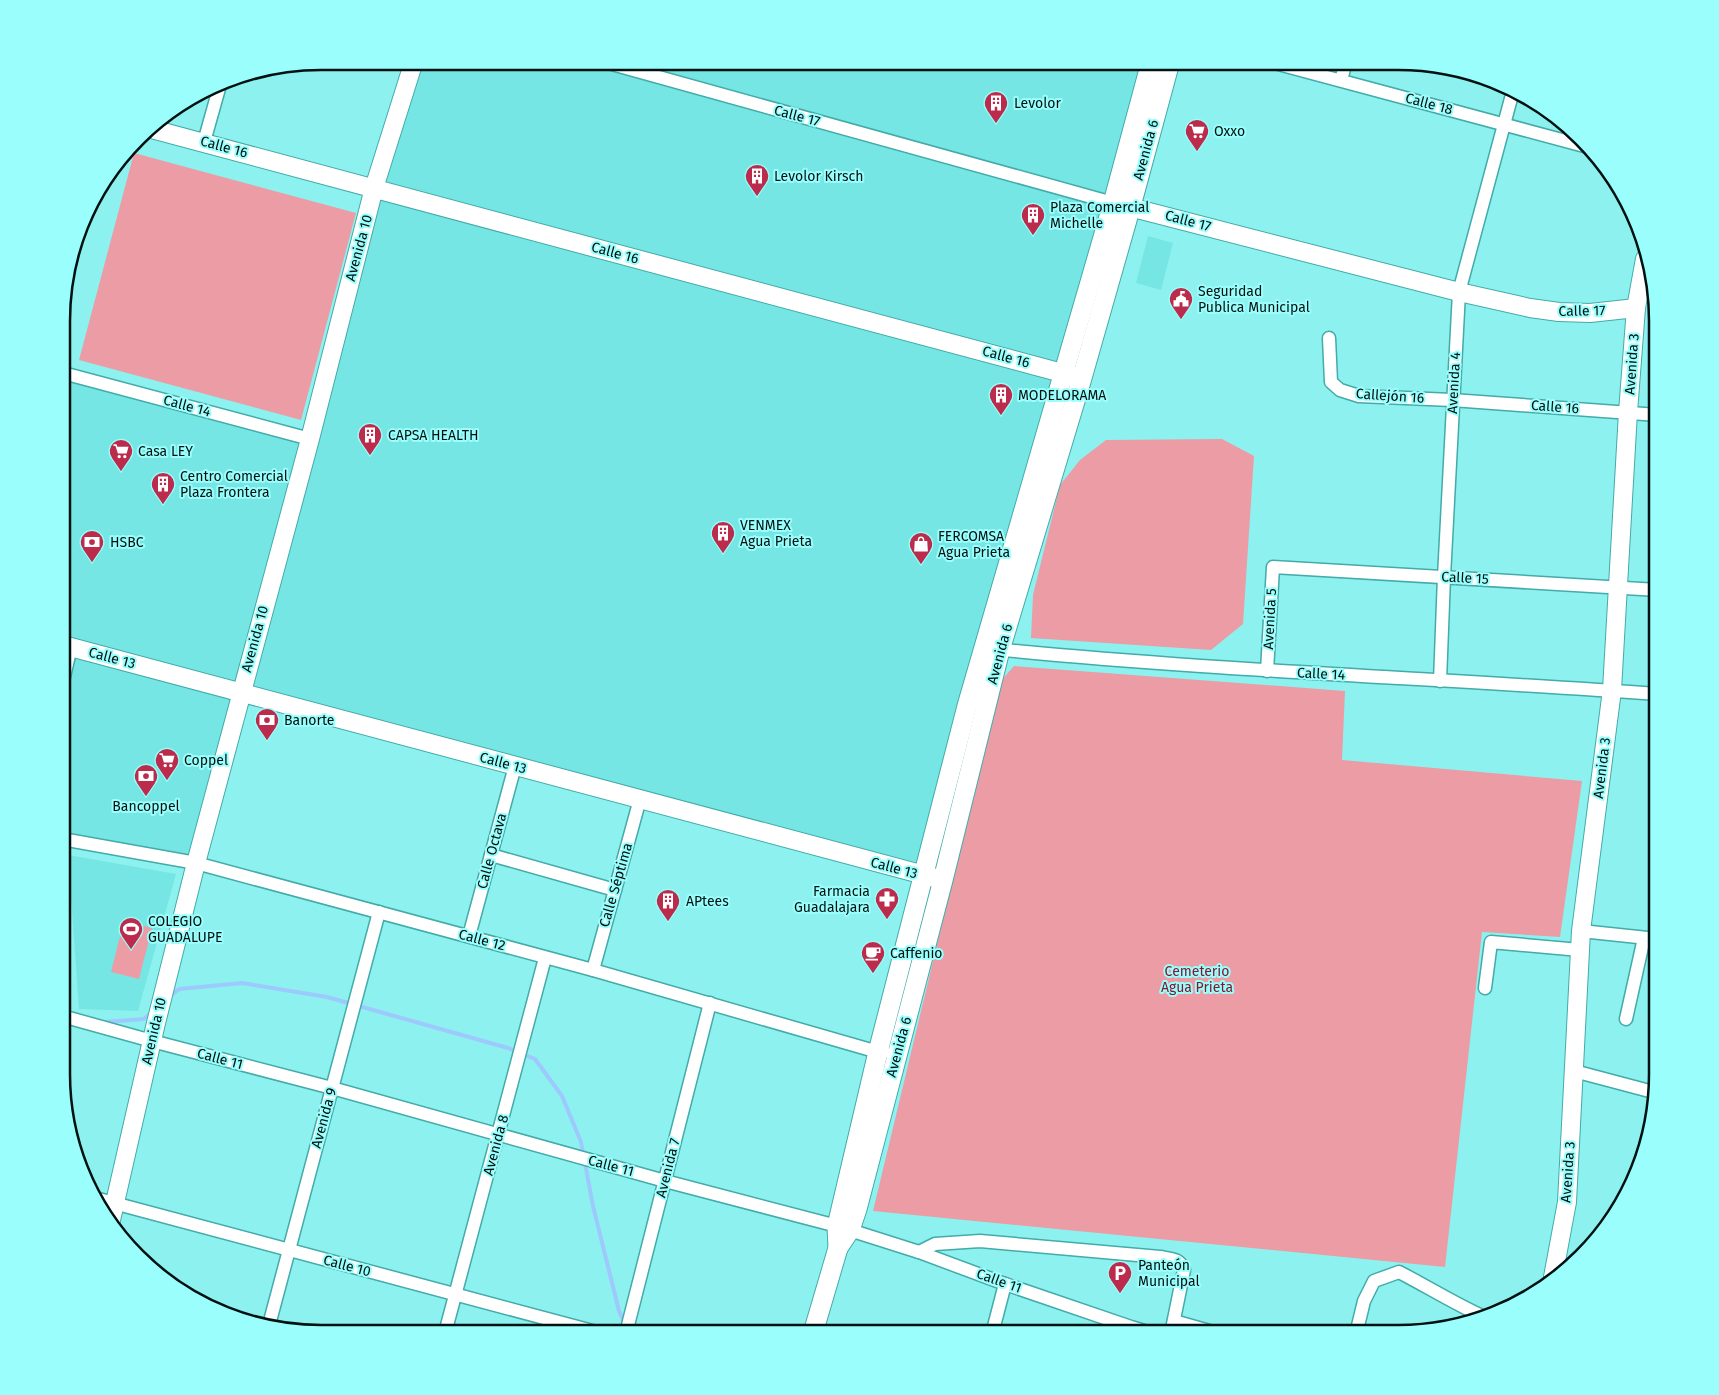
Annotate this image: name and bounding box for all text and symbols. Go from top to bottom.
building icon: Levolor [983,90,1009,124]
street label: Calle 18 [1403,90,1455,119]
place label: Levolor [1014,95,1061,112]
street label: Calle 17 [772,102,822,130]
street label: Avenida 6 [1130,118,1162,182]
supermarket icon: Oxxo [1184,118,1210,152]
place label: Oxxo [1214,123,1245,140]
street label: Calle 16 [199,133,249,161]
building icon: Levolor Kirsch [744,163,770,197]
place label: Levolor Kirsch [774,168,863,185]
place label: Plaza Comercial Michelle [1050,199,1149,232]
building icon: Plaza Comercial Michelle [1020,202,1046,236]
street label: Calle 17 [1163,207,1213,235]
street label: Avenida 10 [342,213,376,283]
street label: Calle 16 [590,239,640,267]
place label: Seguridad Publica Municipal [1198,283,1310,316]
public building icon: Seguridad Publica Municipal [1168,286,1194,320]
street label: Calle 17 [1558,302,1606,320]
street label: Avenida 3 [1621,333,1643,395]
street label: Calle 16 [981,343,1031,371]
street label: Avenida 4 [1444,351,1464,414]
building icon: MODELORAMA [988,382,1014,416]
street label: Callejón 16 [1355,385,1425,407]
place label: MODELORAMA [1018,387,1106,404]
street label: Calle 14 [162,392,213,421]
street label: Calle 16 [1530,397,1580,417]
building icon: CAPSA HEALTH [357,422,383,456]
place label: CAPSA HEALTH [388,427,479,444]
supermarket icon: Casa LEY [108,438,134,472]
place label: Casa LEY [138,443,193,460]
place label: Centro Comercial Plaza Frontera [180,468,288,501]
building icon: Centro Comercial Plaza Frontera [150,471,176,505]
place label: VENMEX Agua Prieta [740,517,812,550]
building icon: VENMEX Agua Prieta [710,520,736,554]
place label: FERCOMSA Agua Prieta [938,528,1010,561]
bank icon: HSBC [79,529,105,563]
shop icon: FERCOMSA Agua Prieta [908,531,934,565]
place label: HSBC [110,534,144,551]
street label: Calle 15 [1441,568,1489,588]
street label: Avenida 5 [1260,588,1280,650]
street label: Avenida 10 [238,604,272,674]
street label: Avenida 6 [984,622,1016,686]
street label: Calle 13 [87,644,137,672]
street label: Calle 14 [1297,664,1346,684]
bank icon: Banorte [254,707,280,741]
place label: Banorte [284,712,334,729]
street label: Avenida 3 [1590,737,1614,799]
supermarket icon: Coppel [154,747,180,781]
street label: Calle 13 [478,749,528,777]
place label: Coppel [184,752,228,769]
bank icon: Bancoppel [133,763,159,797]
place label: Bancoppel [112,798,180,815]
street label: Calle Octava [474,811,510,891]
street label: Calle Séptima [596,841,636,929]
street label: Calle 13 [869,854,919,882]
place label: Farmacia Guadalajara [794,883,870,916]
pharmacy icon: Farmacia Guadalajara [874,886,900,920]
building icon: APtees [655,888,681,922]
place label: APtees [686,893,729,910]
place label: COLEGIO GUADALUPE [148,913,222,946]
sports icon: COLEGIO GUADALUPE [118,916,144,950]
street label: Calle 12 [457,926,507,954]
cafe icon: Caffenio [860,940,886,974]
place label: Caffenio [890,945,943,962]
park label: Cemeterio Agua Prieta [1161,963,1233,996]
street label: Avenida 10 [138,996,170,1066]
street label: Avenida 6 [883,1015,915,1079]
street label: Calle 11 [195,1045,245,1073]
street label: Avenida 9 [308,1086,340,1150]
street label: Avenida 8 [480,1113,512,1177]
street label: Avenida 7 [652,1137,684,1199]
street label: Avenida 3 [1557,1141,1579,1203]
street label: Calle 11 [586,1152,636,1180]
street label: Calle 10 [321,1252,373,1281]
place label: Panteón Municipal [1138,1257,1200,1290]
parking icon: Panteón Municipal [1107,1260,1133,1294]
street label: Calle 11 [974,1265,1024,1297]

